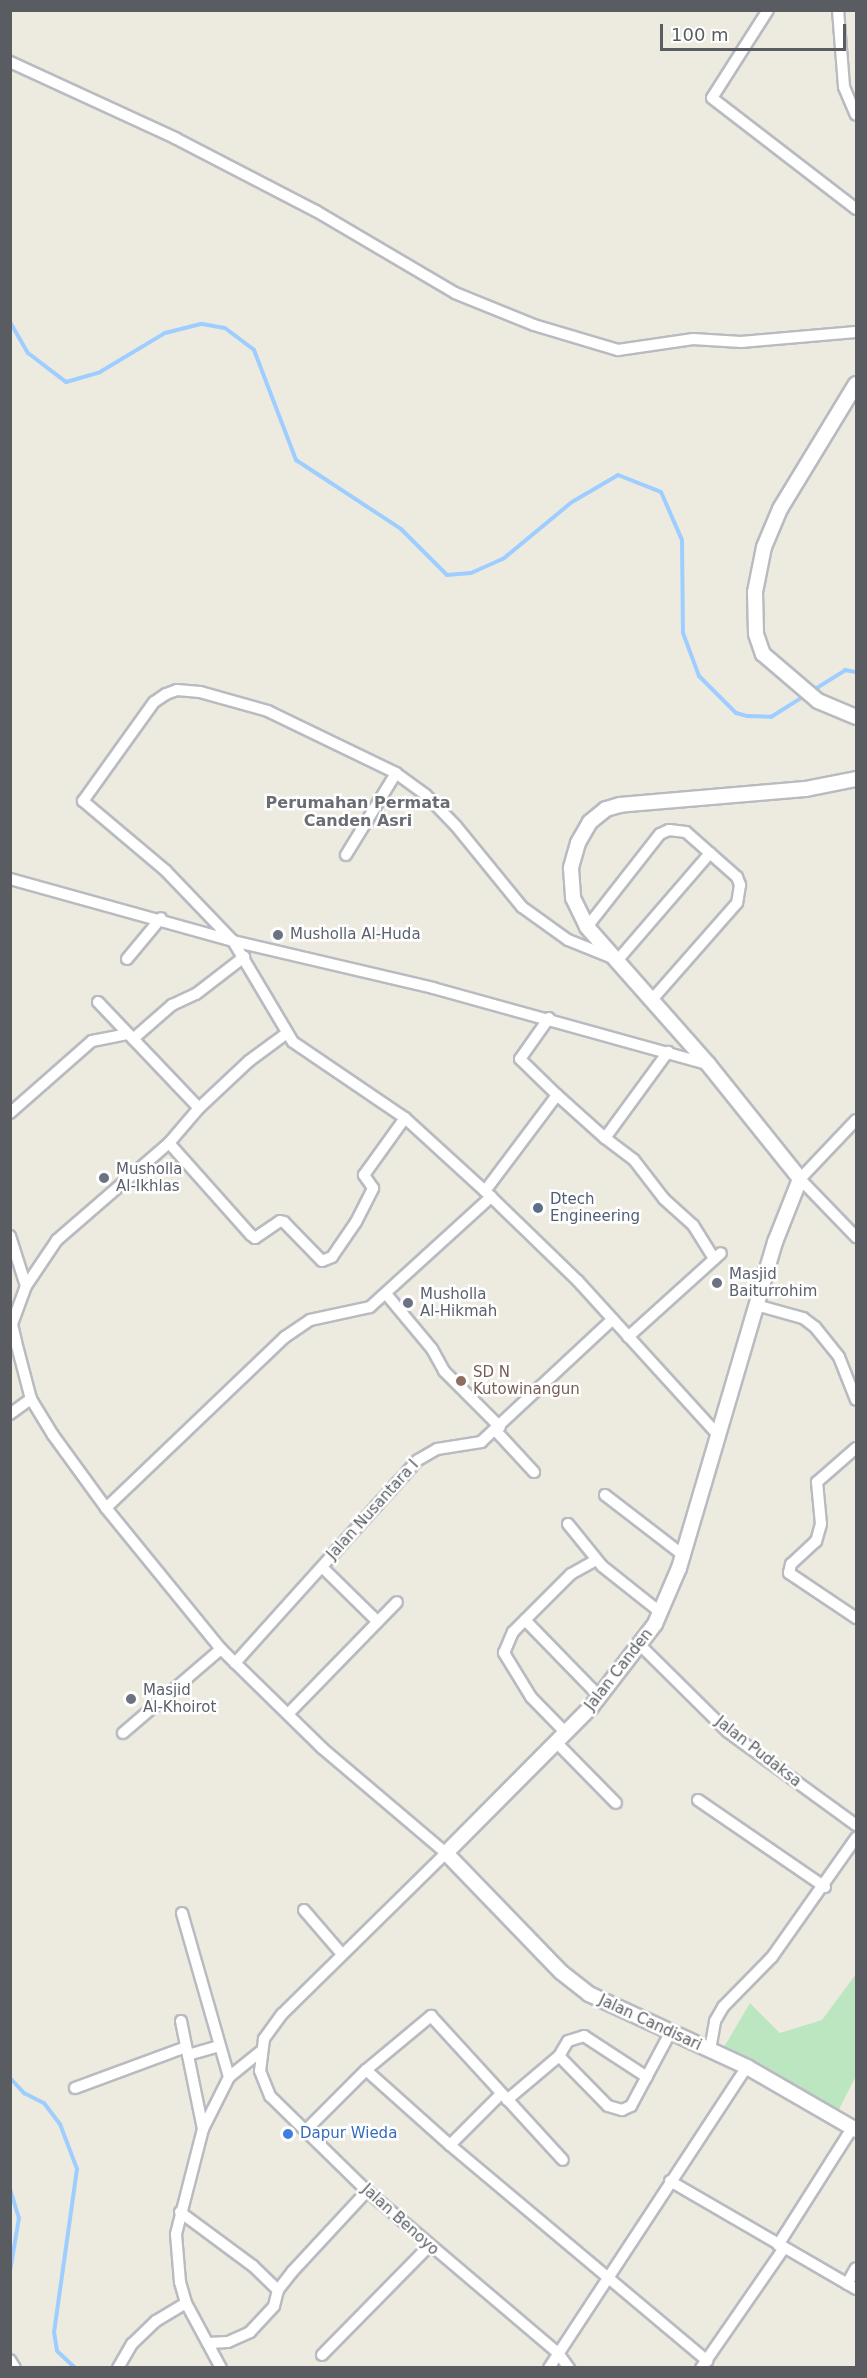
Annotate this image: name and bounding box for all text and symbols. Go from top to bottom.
scale bar [663,12,849,50]
text: 100 m [671,24,729,45]
district label: Perumahan Permata Canden Asri [266,793,450,831]
place label: Musholla Al-Huda [290,926,421,944]
marker: Musholla Al-Huda [271,928,285,942]
place label: Musholla Al-Ikhlas [116,1160,182,1195]
marker: Musholla Al-Ikhlas [97,1171,111,1185]
place label: Dtech Engineering [550,1190,640,1225]
marker: Dtech Engineering [531,1201,545,1215]
place label: Masjid Baiturrohim [729,1265,817,1300]
marker: Masjid Baiturrohim [710,1276,724,1290]
place label: Musholla Al-Hikmah [420,1285,497,1320]
marker: Musholla Al-Hikmah [401,1296,415,1310]
place label: SD N Kutowinangun [473,1363,580,1398]
marker: SD N Kutowinangun [454,1374,468,1388]
street label: Jalan Nusantara I [323,1456,423,1564]
street label: Jalan Canden [582,1626,656,1714]
place label: Masjid Al-Khoirot [143,1681,216,1716]
marker: Masjid Al-Khoirot [124,1692,138,1706]
street label: Jalan Pudaksa [712,1713,804,1791]
street label: Jalan Candisari [596,1991,704,2055]
place label: Dapur Wieda [300,2125,397,2143]
marker: Dapur Wieda [281,2127,295,2141]
street label: Jalan Benoyo [358,2181,442,2259]

